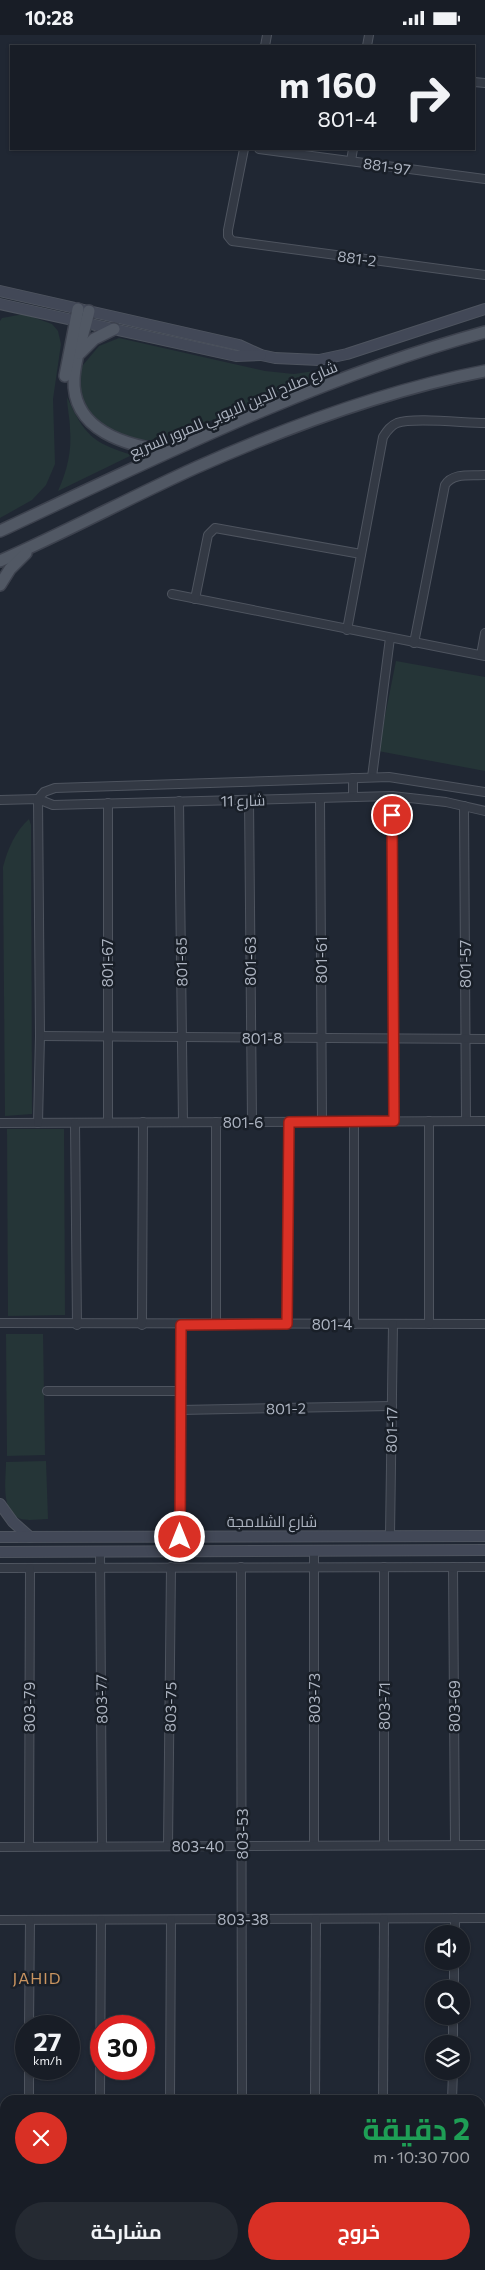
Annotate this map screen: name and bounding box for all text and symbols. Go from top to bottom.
text: 10:28 [25,6,74,29]
text: 160 m [279,62,377,105]
icon: right [395,65,460,130]
text: 801-4 [317,105,377,132]
street label: 881-97 [362,154,412,178]
street label: 881-2 [336,246,378,270]
street label: شارع صلاح الدين الايوبي للمرور السريع [126,357,341,465]
street label: شارع 11 [220,791,266,812]
pin [371,794,413,836]
icon: arrive [378,801,406,829]
street label: 801-63 [241,936,259,986]
street label: 801-61 [312,936,330,984]
street label: 801-65 [172,937,190,987]
street label: 801-67 [98,939,116,987]
street label: 801-57 [456,940,474,988]
street label: 801-8 [242,1029,282,1047]
street label: 801-6 [223,1113,263,1131]
street label: 801-4 [312,1315,352,1333]
street label: 801-2 [266,1399,306,1417]
street label: 801-17 [382,1407,400,1453]
position arrow [153,1510,205,1562]
street label: شارع الشلامجة [227,1512,317,1533]
street label: 803-73 [305,1673,323,1723]
street label: 803-77 [92,1674,110,1724]
street label: 803-69 [445,1680,463,1732]
street label: 803-79 [20,1682,38,1732]
street label: 803-75 [161,1682,179,1732]
street label: 803-71 [375,1682,393,1730]
street label: 803-53 [233,1809,251,1859]
street label: 803-40 [172,1837,224,1855]
street label: 803-38 [217,1910,269,1928]
map controls [425,1925,470,2080]
button: sound [425,1925,470,1970]
district label: JAHID [13,1968,61,1987]
button: search [425,1980,470,2025]
speed limit sign: 30 [90,2015,155,2080]
text: 27 [34,2026,61,2056]
button: layers [425,2035,470,2080]
text: km/h [33,2053,62,2067]
text: 2 دقيقة [362,2109,470,2146]
button: close [15,2112,67,2164]
text: 700 m · 10:30 [373,2147,470,2166]
button: مشاركة [15,2202,238,2260]
button: خروج [248,2202,470,2260]

